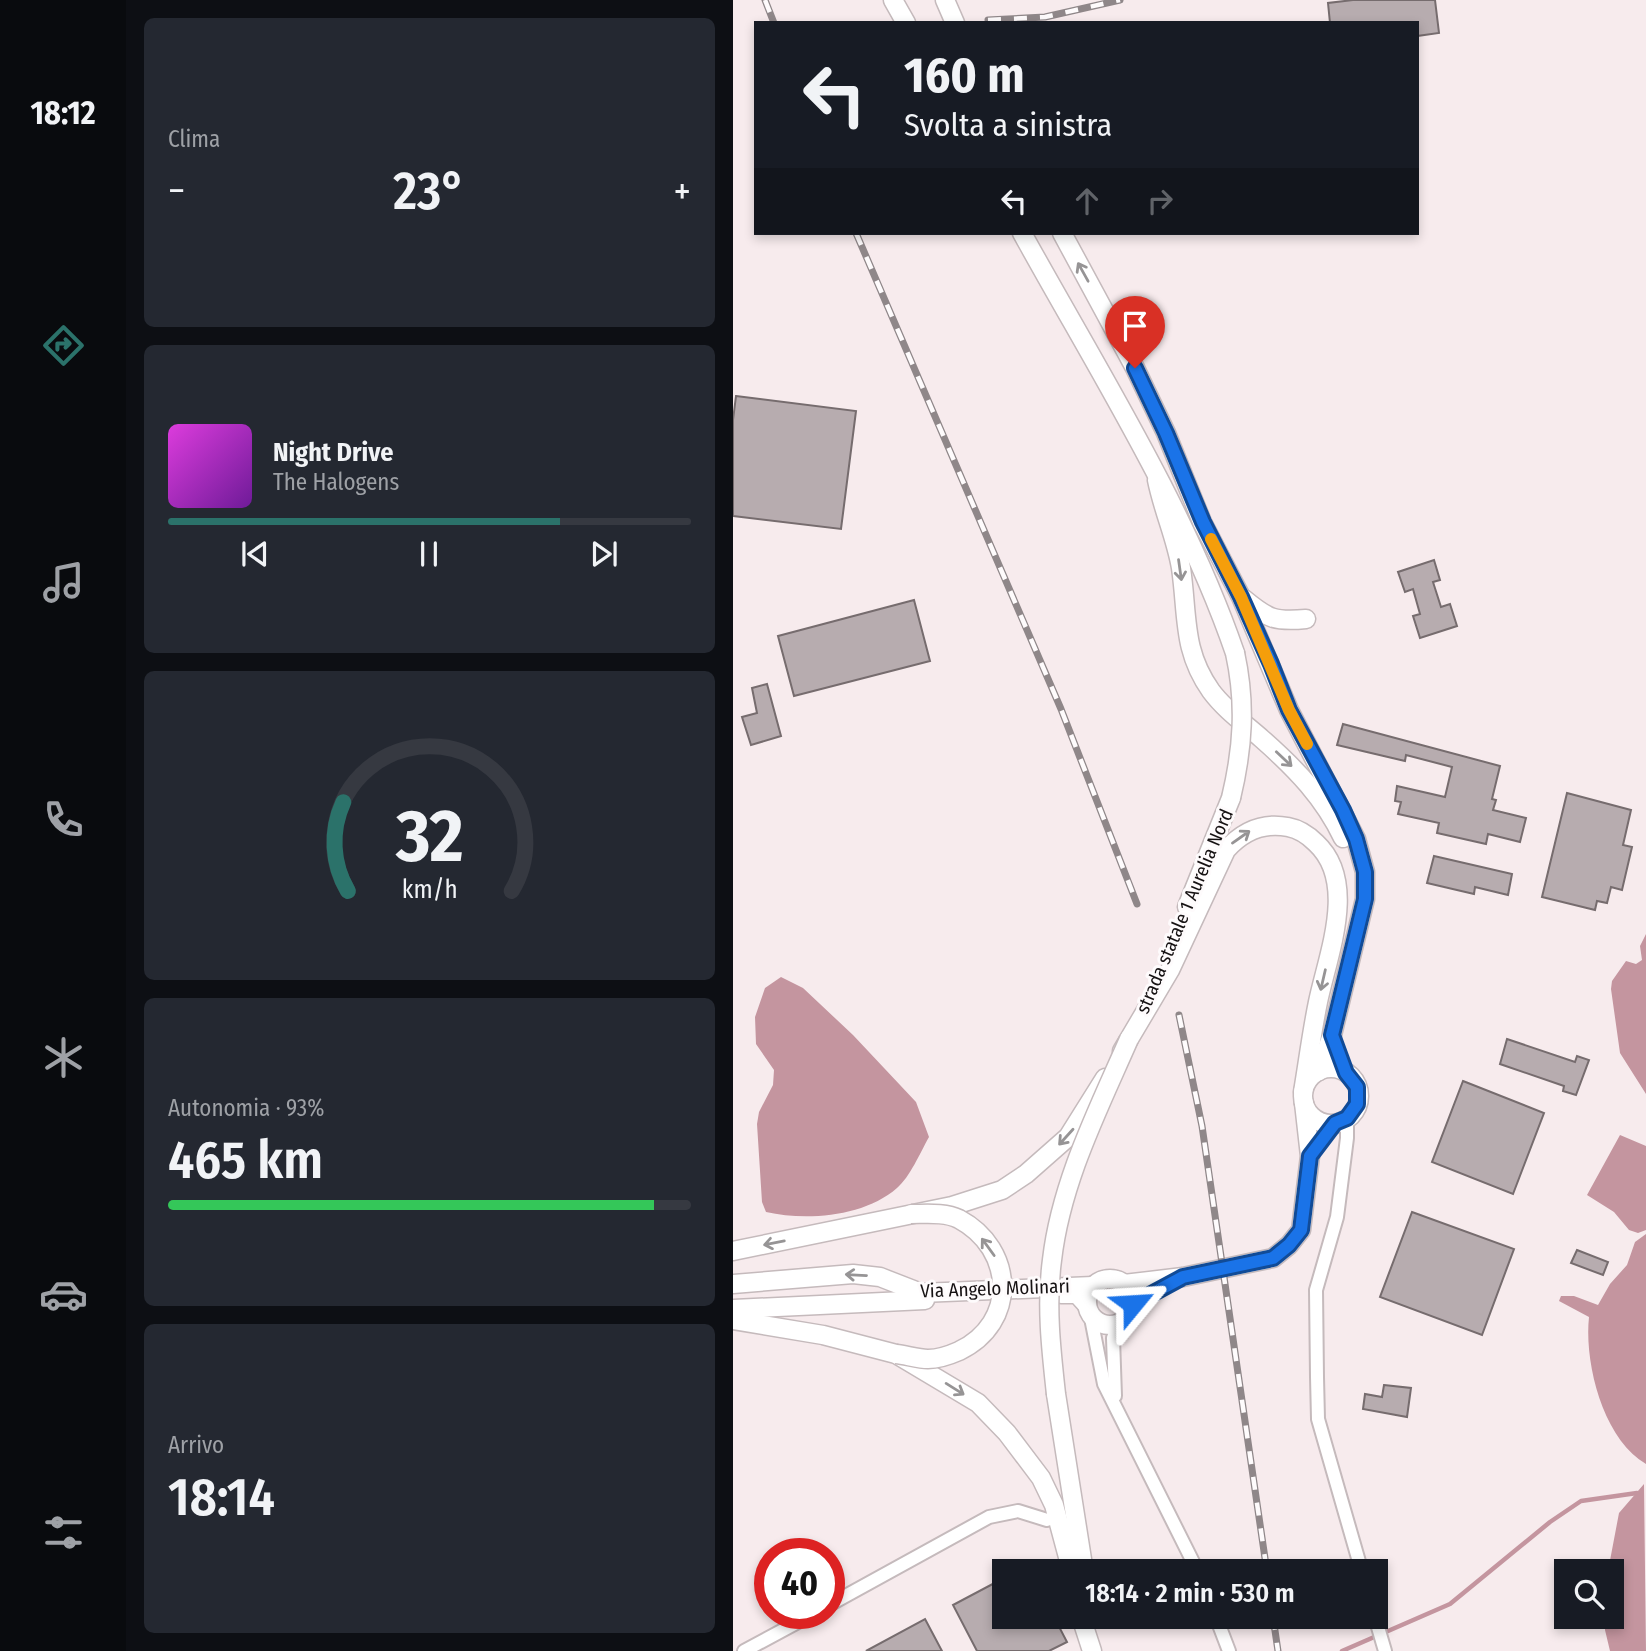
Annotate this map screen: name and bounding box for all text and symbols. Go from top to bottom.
text: 160 m [904,46,1025,105]
icon: left [789,49,880,140]
text: 18:12 [30,94,96,132]
text: Svolta a sinistra [904,106,1112,144]
text: Clima [168,125,220,153]
text: 23° [393,160,466,223]
text: − [168,168,185,214]
text: + [674,168,691,214]
icon: left [995,182,1033,220]
icon: ahead [1068,182,1106,220]
icon: right [1141,182,1179,220]
one-way arrow [1076,262,1090,282]
pin [1105,296,1165,368]
icon: arrive [1116,307,1154,345]
icon: directions [39,321,88,370]
text: Night Drive [273,437,393,468]
text: The Halogens [273,468,399,496]
icon: previous [236,535,274,573]
icon: pause [410,535,448,573]
icon: next [585,535,623,573]
icon: music [39,558,88,607]
one-way arrow [1173,558,1186,581]
one-way arrow [1275,751,1293,767]
text: 32 [395,794,463,881]
icon: phone [39,795,88,844]
street label: strada statale 1 Aurelia Nord [1131,806,1238,1017]
one-way arrow [1232,830,1251,845]
text: km/h [402,875,457,905]
one-way arrow [1316,968,1329,991]
icon: climate [39,1033,88,1082]
text: Autonomia · 93% [168,1094,324,1122]
one-way arrow [1058,1128,1074,1146]
text: 465 km [168,1129,323,1192]
one-way arrow [763,1237,786,1250]
one-way arrow [980,1238,995,1257]
position arrow [1096,1267,1170,1341]
one-way arrow [845,1269,868,1282]
icon: car [39,1270,88,1319]
street label: Via Angelo Molinari [920,1274,1070,1303]
one-way arrow [944,1382,964,1396]
text: Arrivo [168,1431,224,1459]
text: 18:14 [168,1466,275,1529]
icon: filters [39,1508,88,1557]
speed limit sign: 40 [754,1538,845,1629]
map controls [1554,1559,1624,1629]
button: search [1554,1559,1624,1629]
text: 18:14 · 2 min · 530 m [1085,1578,1295,1609]

